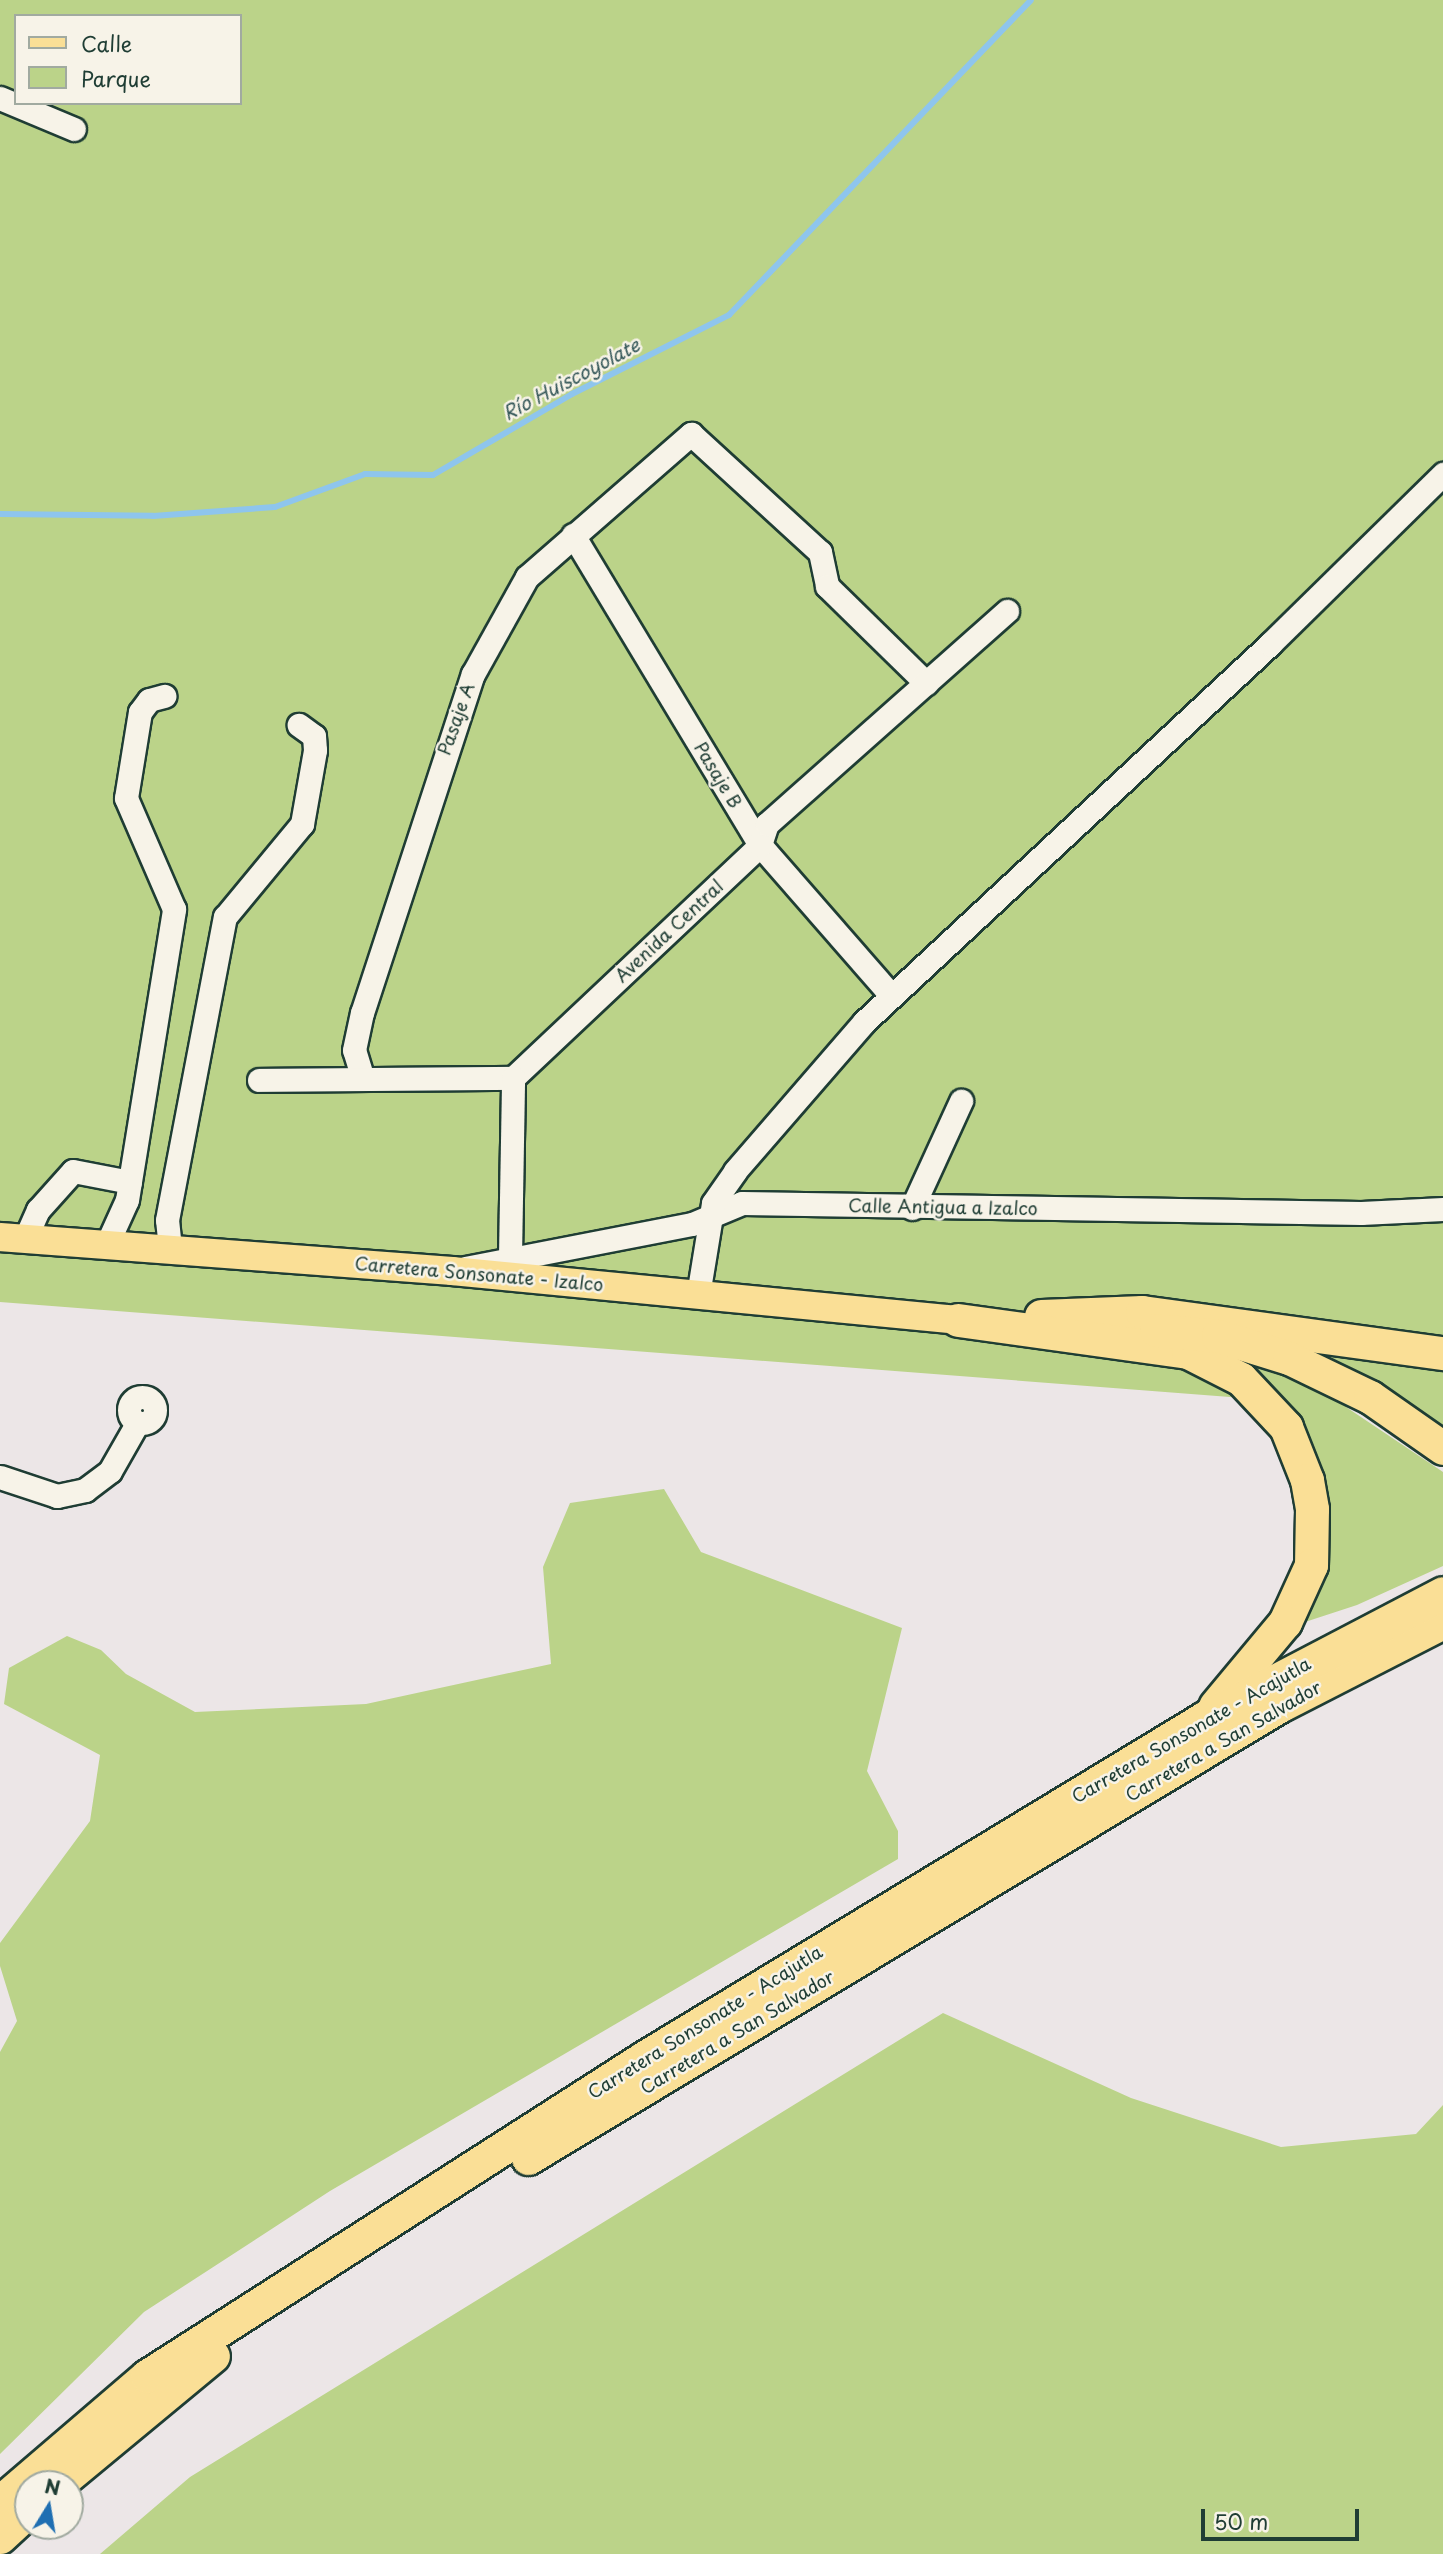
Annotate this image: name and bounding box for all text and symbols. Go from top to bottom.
legend [14,14,242,105]
text: Calle [81,27,132,59]
text: Parque [81,62,151,94]
water label: Río Huiscoyolate [498,333,644,425]
street label: Pasaje A [433,680,479,758]
street label: Pasaje B [690,738,746,812]
street label: Avenida Central [610,875,728,987]
street label: Calle Antigua a Izalco [847,1195,1039,1219]
street label: Carretera Sonsonate - Izalco [353,1252,605,1296]
street label: Carretera Sonsonate - Acajutla [1067,1652,1315,1808]
street label: Carretera a San Salvador [1121,1676,1325,1806]
street label: Carretera Sonsonate - Acajutla [583,1940,827,2104]
street label: Carretera a San Salvador [636,1965,838,2099]
north arrow [14,2470,84,2540]
text: N [43,2471,63,2502]
scale bar [1205,2494,1362,2538]
text: 50 m [1214,2505,1268,2537]

